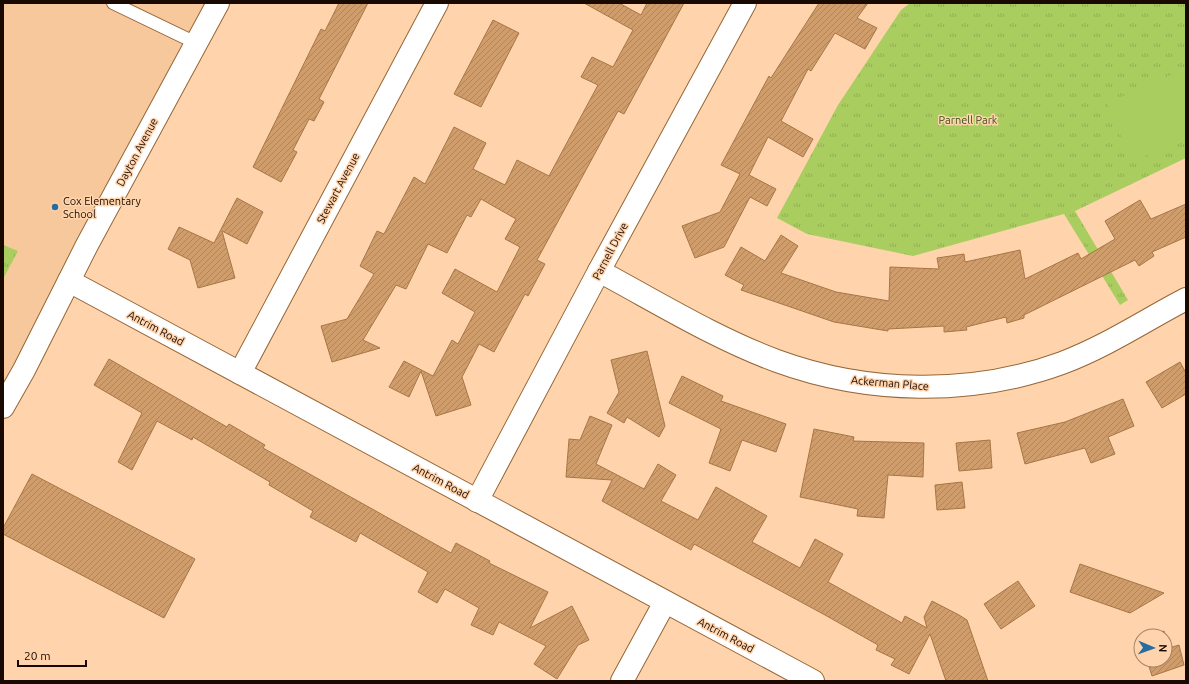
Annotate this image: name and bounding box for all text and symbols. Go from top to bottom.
park label: Parnell Park [939,114,998,126]
street label: Dayton Avenue [114,116,160,188]
street label: Stewart Avenue [314,151,362,225]
place label: Cox Elementary School [63,195,141,220]
marker: Cox Elementary School [50,202,60,212]
street label: Parnell Drive [590,220,630,282]
street label: Antrim Road [126,308,186,348]
street label: Ackerman Place [851,374,929,392]
street label: Antrim Road [411,461,471,501]
street label: Antrim Road [696,615,756,655]
north arrow [1133,628,1173,668]
scale bar [18,642,86,668]
text: N [1157,644,1169,653]
text: 20 m [24,649,51,662]

